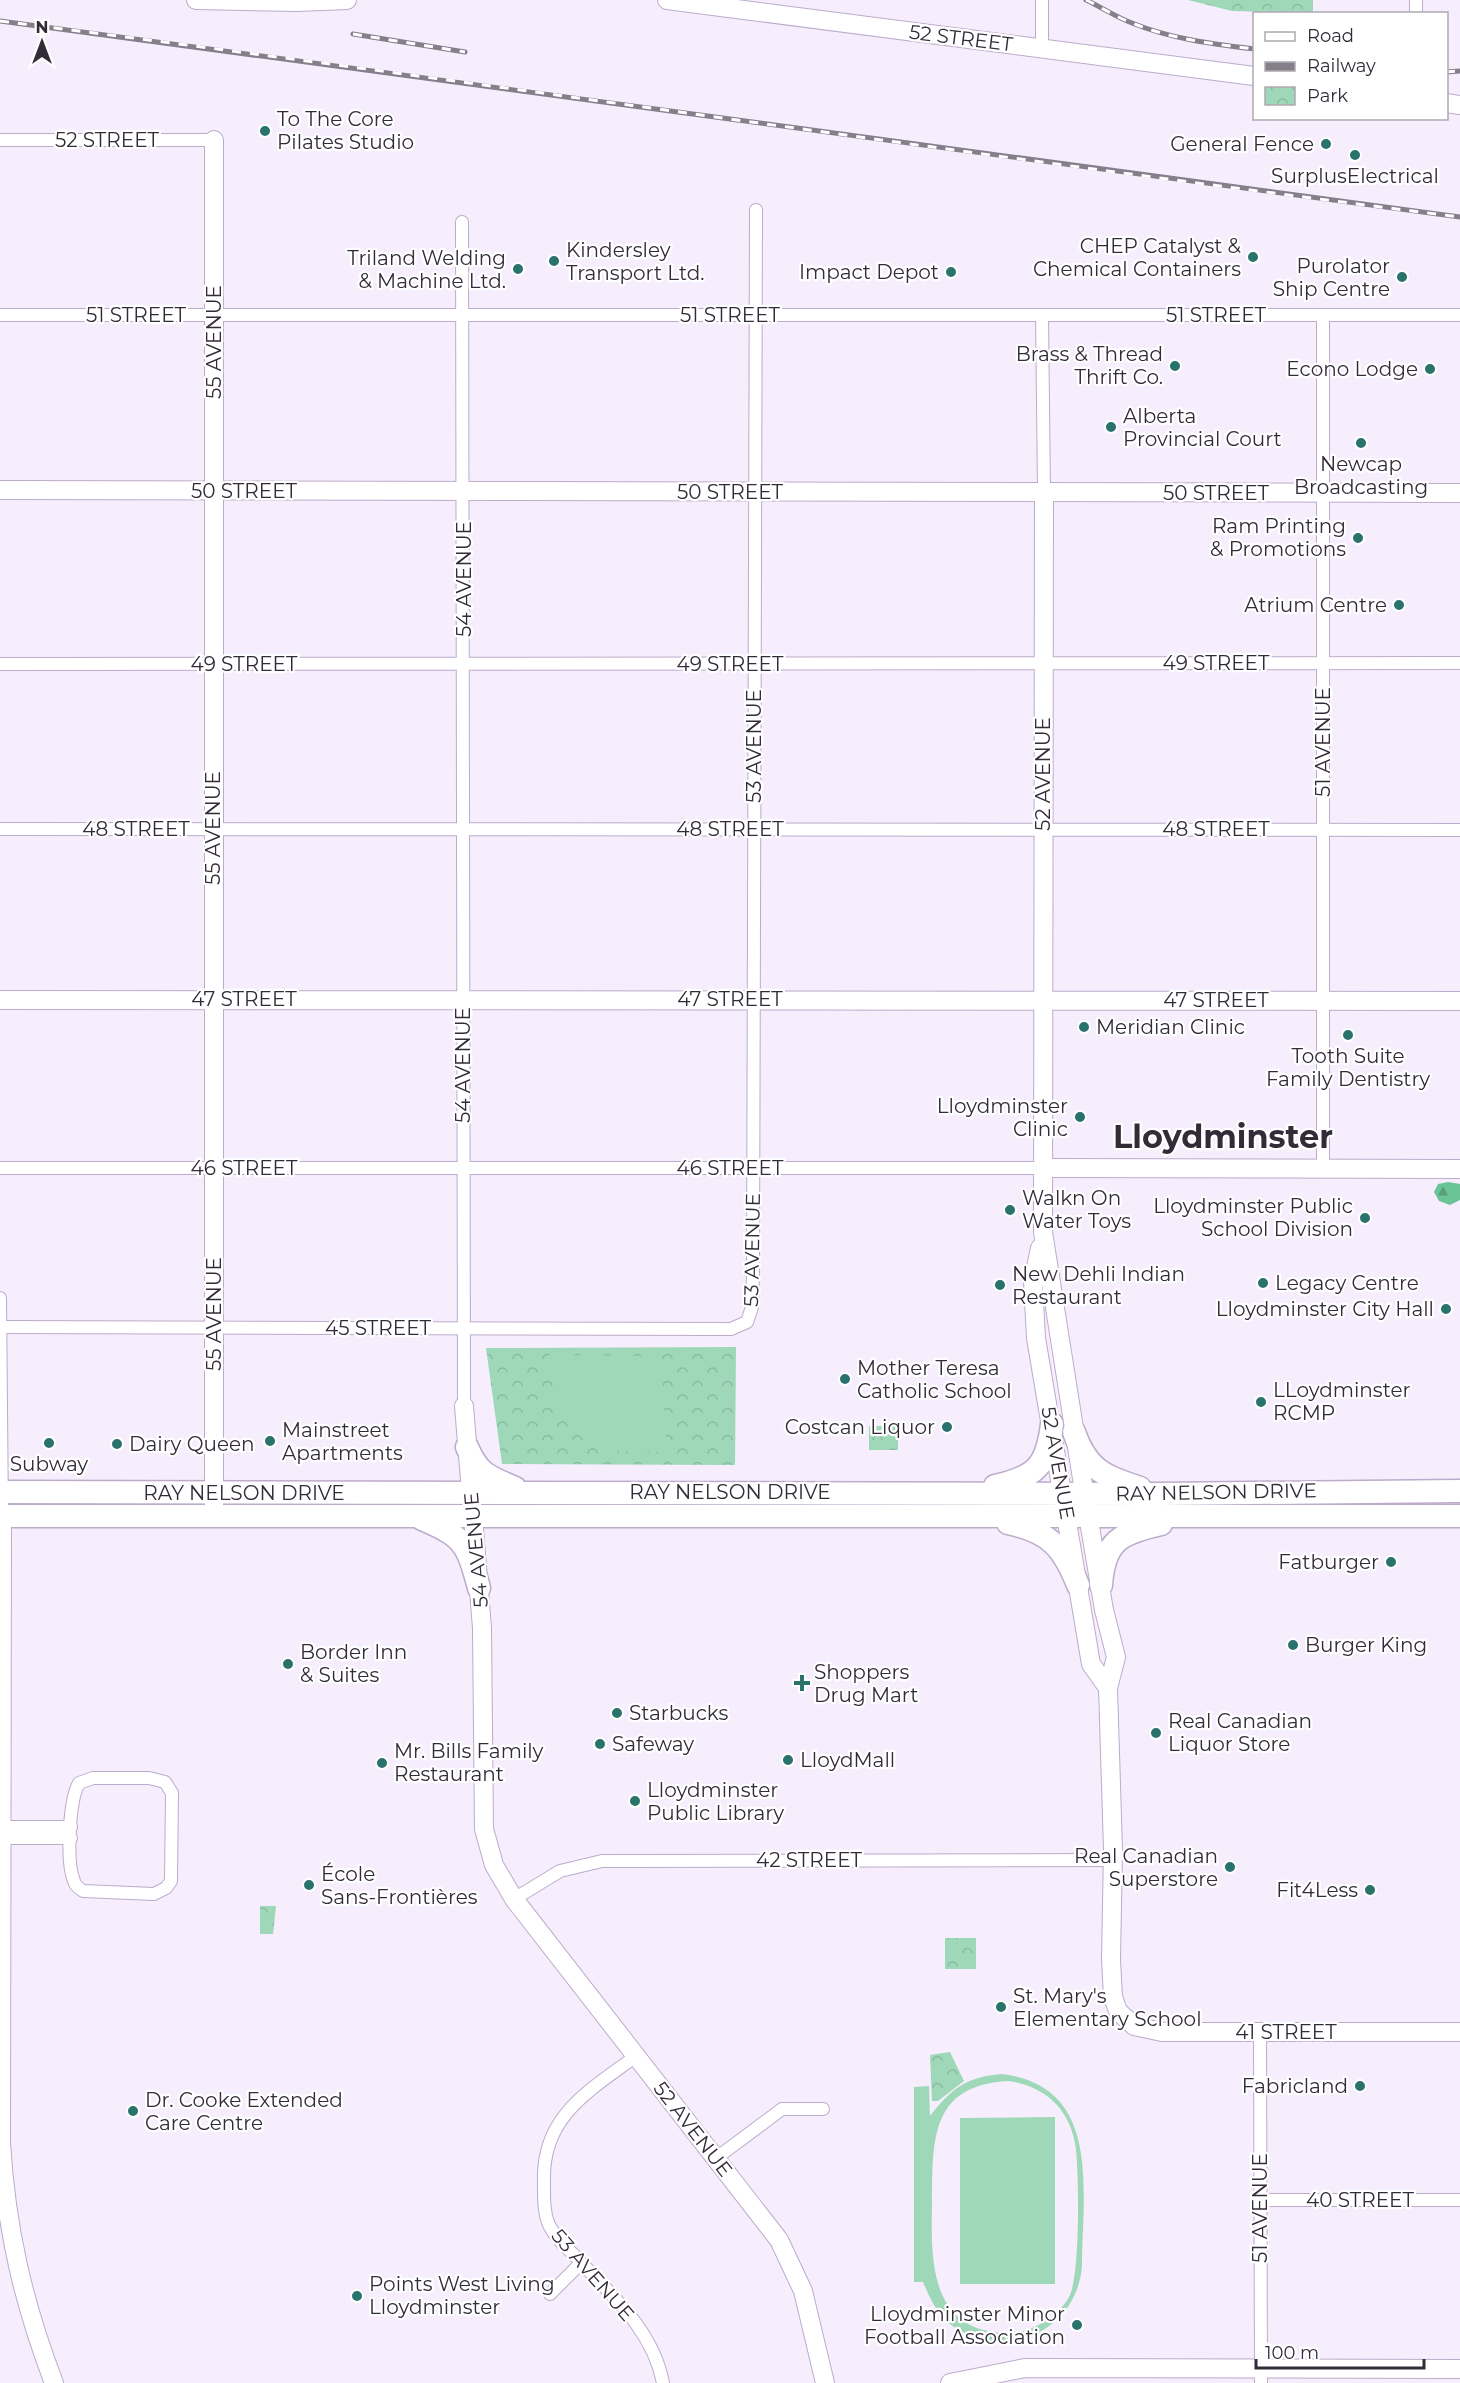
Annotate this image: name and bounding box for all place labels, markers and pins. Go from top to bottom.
place label: To The Core Pilates Studio [277,107,414,154]
marker: To The Core Pilates Studio [258,124,272,138]
place label: General Fence [1170,132,1314,156]
marker: General Fence [1319,137,1333,151]
marker: SurplusElectrical [1348,148,1362,162]
place label: SurplusElectrical [1271,164,1439,188]
place label: CHEP Catalyst & Chemical Containers [1033,234,1242,281]
place label: Kindersley Transport Ltd. [566,238,705,285]
place label: Triland Welding & Machine Ltd. [347,246,506,293]
marker: CHEP Catalyst & Chemical Containers [1246,250,1260,264]
marker: Kindersley Transport Ltd. [547,254,561,268]
place label: Purolator Ship Centre [1273,254,1390,301]
place label: Impact Depot [799,260,939,284]
marker: Triland Welding & Machine Ltd. [511,262,525,276]
marker: Impact Depot [944,265,958,279]
marker: Purolator Ship Centre [1395,270,1409,284]
place label: Brass & Thread Thrift Co. [1016,342,1163,389]
place label: Econo Lodge [1286,357,1418,381]
marker: Brass & Thread Thrift Co. [1168,359,1182,373]
marker: Econo Lodge [1423,362,1437,376]
place label: Alberta Provincial Court [1123,404,1282,451]
marker: Alberta Provincial Court [1104,420,1118,434]
marker: Newcap Broadcasting [1354,436,1368,450]
place label: Newcap Broadcasting [1294,452,1428,499]
place label: Ram Printing & Promotions [1210,514,1346,561]
marker: Ram Printing & Promotions [1351,531,1365,545]
place label: Atrium Centre [1244,593,1387,617]
marker: Atrium Centre [1392,598,1406,612]
place label: Meridian Clinic [1096,1015,1245,1039]
marker: Meridian Clinic [1077,1020,1091,1034]
marker: Tooth Suite Family Dentistry [1341,1028,1355,1042]
place label: Tooth Suite Family Dentistry [1266,1044,1430,1091]
place label: Lloydminster Clinic [937,1094,1068,1141]
marker: Lloydminster Clinic [1073,1110,1087,1124]
place label: Walkn On Water Toys [1022,1186,1131,1233]
place label: Lloydminster Public School Division [1153,1194,1353,1241]
marker: Walkn On Water Toys [1003,1203,1017,1217]
marker: Lloydminster Public School Division [1358,1211,1372,1225]
place label: New Dehli Indian Restaurant [1012,1262,1185,1309]
place label: Legacy Centre [1275,1271,1419,1295]
marker: Legacy Centre [1256,1276,1270,1290]
marker: New Dehli Indian Restaurant [993,1278,1007,1292]
place label: Lloydminster City Hall [1216,1297,1434,1321]
marker: Lloydminster City Hall [1439,1302,1453,1316]
place label: Mother Teresa Catholic School [857,1356,1012,1403]
marker: Mother Teresa Catholic School [838,1372,852,1386]
place label: LLoydminster RCMP [1273,1378,1410,1425]
marker: LLoydminster RCMP [1254,1395,1268,1409]
place label: Costcan Liquor [785,1415,935,1439]
place label: Mainstreet Apartments [282,1418,403,1465]
marker: Costcan Liquor [940,1420,954,1434]
place label: Dairy Queen [129,1432,255,1456]
marker: Mainstreet Apartments [263,1434,277,1448]
marker: Subway [42,1436,56,1450]
marker: Dairy Queen [110,1437,124,1451]
place label: Subway [10,1452,88,1476]
place label: Fatburger [1278,1550,1379,1574]
marker: Fatburger [1384,1555,1398,1569]
place label: Burger King [1305,1633,1427,1657]
marker: Burger King [1286,1638,1300,1652]
place label: Border Inn & Suites [300,1640,407,1687]
marker: Border Inn & Suites [281,1657,295,1671]
place label: Shoppers Drug Mart [814,1660,918,1707]
marker: Shoppers Drug Mart [795,1676,809,1690]
place label: Starbucks [629,1701,728,1725]
marker: Starbucks [610,1706,624,1720]
place label: Real Canadian Liquor Store [1168,1709,1312,1756]
marker: Real Canadian Liquor Store [1149,1726,1163,1740]
place label: Safeway [612,1732,694,1756]
marker: Safeway [593,1737,607,1751]
place label: Mr. Bills Family Restaurant [394,1739,544,1786]
place label: LloydMall [800,1748,895,1772]
marker: LloydMall [781,1753,795,1767]
marker: Mr. Bills Family Restaurant [375,1756,389,1770]
place label: Lloydminster Public Library [647,1778,784,1825]
marker: Lloydminster Public Library [628,1794,642,1808]
place label: Real Canadian Superstore [1074,1844,1218,1891]
marker: Real Canadian Superstore [1223,1860,1237,1874]
place label: École Sans-Frontières [321,1862,478,1909]
marker: École Sans-Frontières [302,1878,316,1892]
place label: Fit4Less [1276,1878,1358,1902]
marker: Fit4Less [1363,1883,1377,1897]
place label: St. Mary's Elementary School [1013,1984,1202,2031]
marker: St. Mary's Elementary School [994,2000,1008,2014]
place label: Fabricland [1242,2074,1348,2098]
marker: Fabricland [1353,2079,1367,2093]
place label: Dr. Cooke Extended Care Centre [145,2088,343,2135]
marker: Dr. Cooke Extended Care Centre [126,2104,140,2118]
place label: Points West Living Lloydminster [369,2272,555,2319]
marker: Points West Living Lloydminster [350,2289,364,2303]
place label: Lloydminster Minor Football Association [864,2302,1065,2349]
marker: Lloydminster Minor Football Association [1070,2318,1084,2332]

